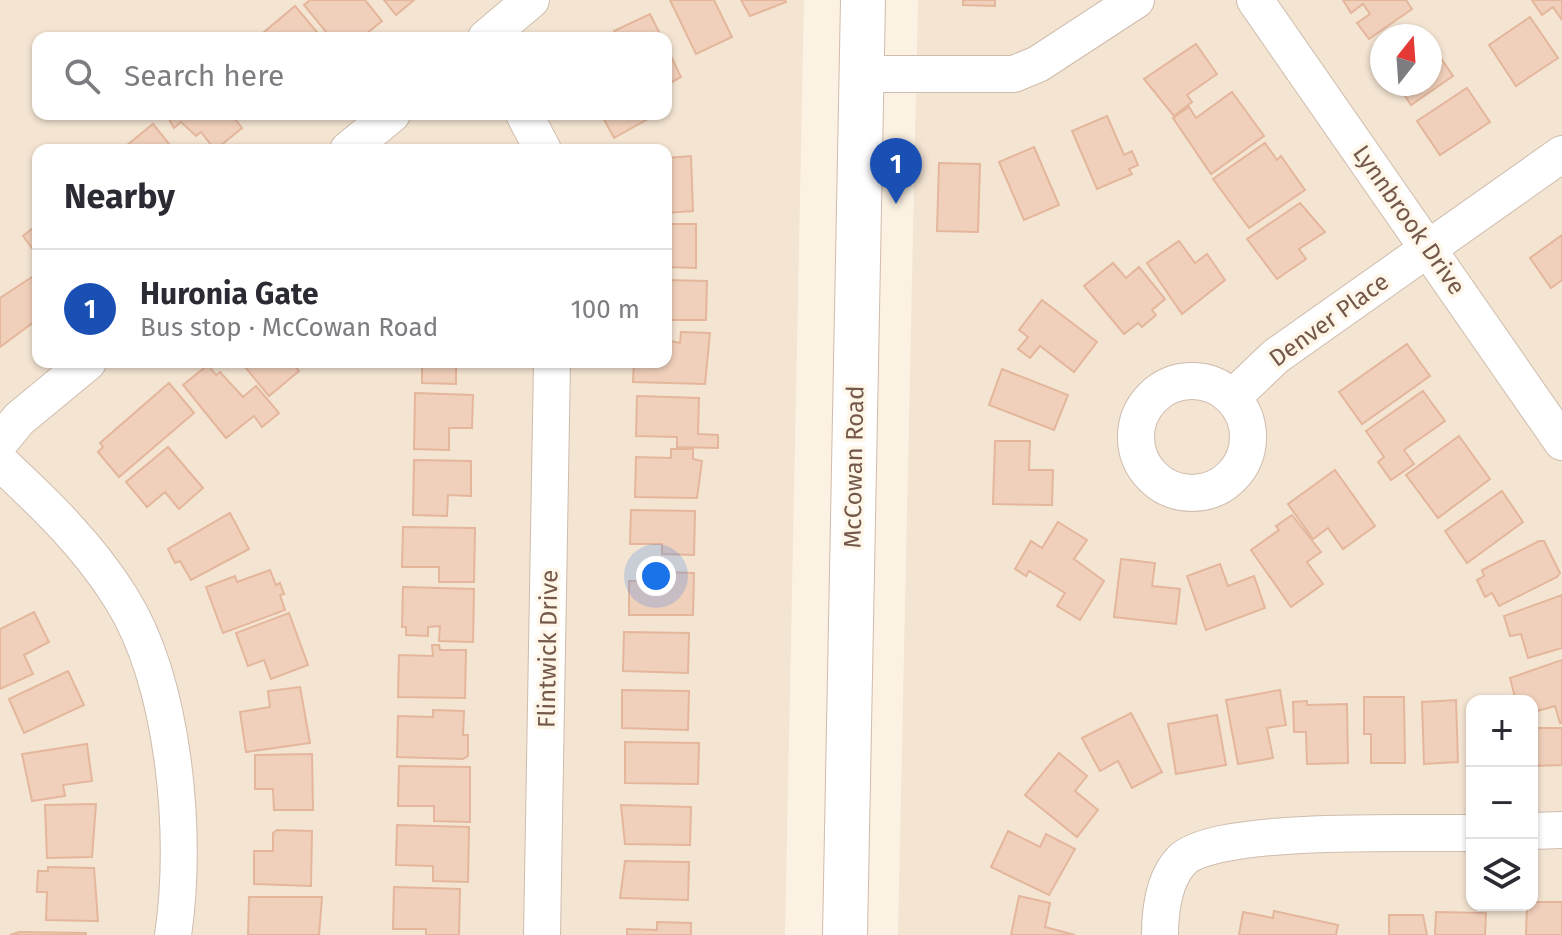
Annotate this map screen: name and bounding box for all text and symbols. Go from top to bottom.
north arrow [1370,24,1442,96]
search box [32,32,672,120]
icon: search [60,54,104,98]
text: Search here [124,58,284,94]
pin: 1 [870,138,922,204]
street label: Lynnbrook Drive [1347,140,1471,300]
text: Nearby [64,176,175,217]
street label: Denver Place [1264,267,1394,373]
text: Huronia Gate [140,276,319,312]
text: 1 [84,294,96,325]
text: 100 m [571,294,640,325]
text: Bus stop · McCowan Road [140,312,438,343]
street label: McCowan Road [839,385,869,549]
your location [636,556,676,596]
street label: Flintwick Drive [533,570,563,728]
map controls [1466,695,1538,911]
button: + [1466,695,1538,767]
button: − [1466,767,1538,839]
button: layers [1466,839,1538,911]

